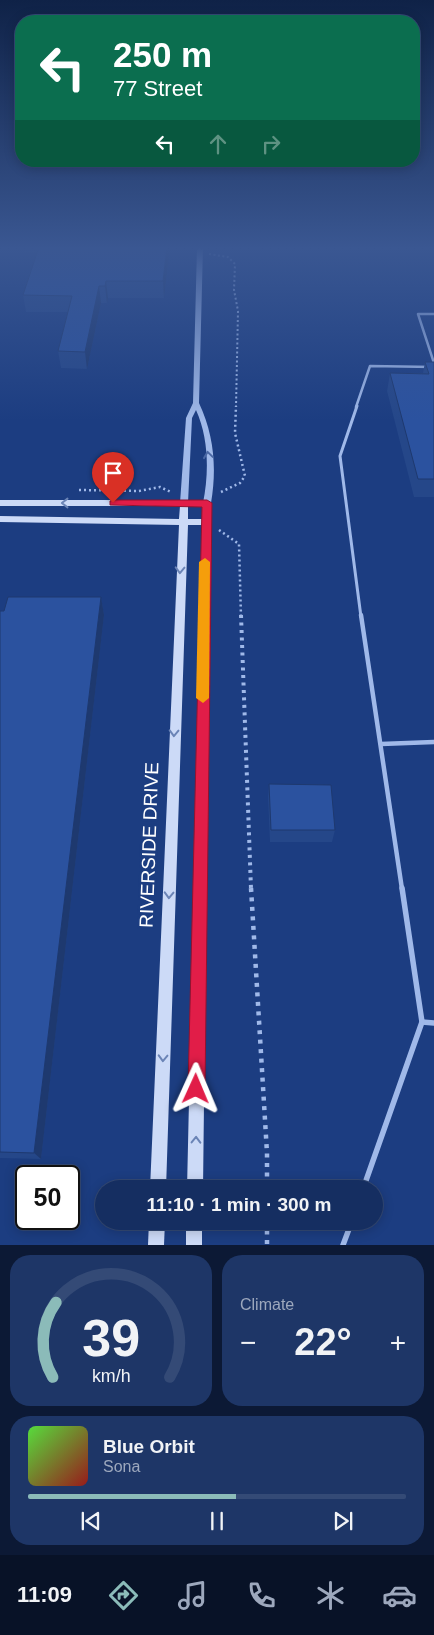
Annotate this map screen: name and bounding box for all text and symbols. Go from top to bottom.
icon: left [30,35,95,100]
text: 250 m [113,35,212,74]
text: 77 Street [113,76,202,101]
icon: left [151,130,179,158]
icon: ahead [204,130,232,158]
icon: right [257,130,285,158]
one-way arrow [204,451,214,459]
pin [92,452,134,503]
icon: arrive [99,459,127,487]
one-way arrow [61,498,68,508]
one-way arrow [175,567,186,575]
one-way arrow [169,729,180,737]
street label: RIVERSIDE DRIVE [136,762,162,928]
one-way arrow [163,891,174,899]
one-way arrow [157,1054,168,1062]
position arrow [169,1062,221,1114]
one-way arrow [191,1136,201,1144]
speed limit sign: 50 [15,1165,80,1230]
text: 11:10 · 1 min · 300 m [147,1194,331,1215]
text: Climate [240,1296,294,1313]
text: 39 [82,1309,140,1367]
text: 22° [294,1321,352,1363]
text: − [240,1327,256,1358]
text: + [390,1327,406,1358]
text: km/h [92,1366,130,1386]
text: Blue Orbit [103,1436,195,1457]
text: Sona [103,1458,140,1475]
icon: previous [77,1507,105,1535]
icon: pause [203,1507,231,1535]
icon: next [329,1507,357,1535]
icon: directions [106,1578,141,1613]
icon: music [175,1578,210,1613]
icon: phone [244,1578,279,1613]
icon: climate [313,1578,348,1613]
icon: car [382,1578,417,1613]
text: 11:09 [17,1582,72,1607]

